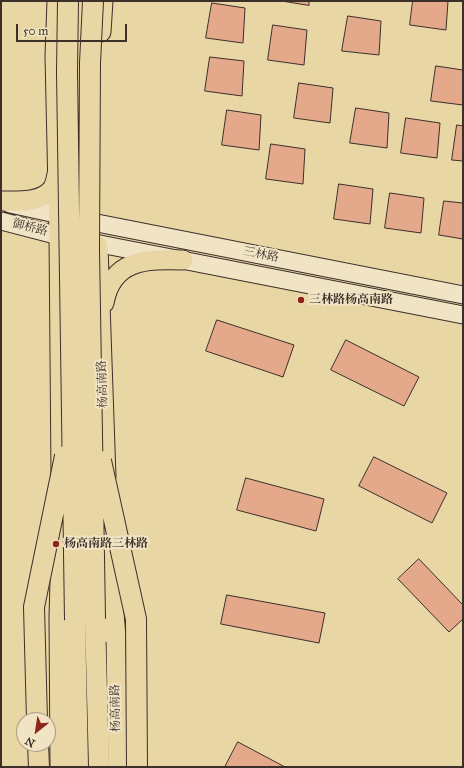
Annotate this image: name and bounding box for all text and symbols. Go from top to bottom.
scale bar [18,16,129,42]
text: 50 m [23,24,48,38]
street label: 御桥路 [11,217,49,239]
street label: 三林路 [242,244,280,266]
place label: 三林路杨高南路 [309,293,393,307]
marker: 三林路杨高南路 [296,295,306,305]
street label: 杨高南路 [95,360,111,408]
place label: 杨高南路三林路 [64,537,148,551]
marker: 杨高南路三林路 [51,539,61,549]
street label: 杨高南路 [108,684,124,732]
north arrow [16,712,56,752]
text: N [23,734,38,750]

